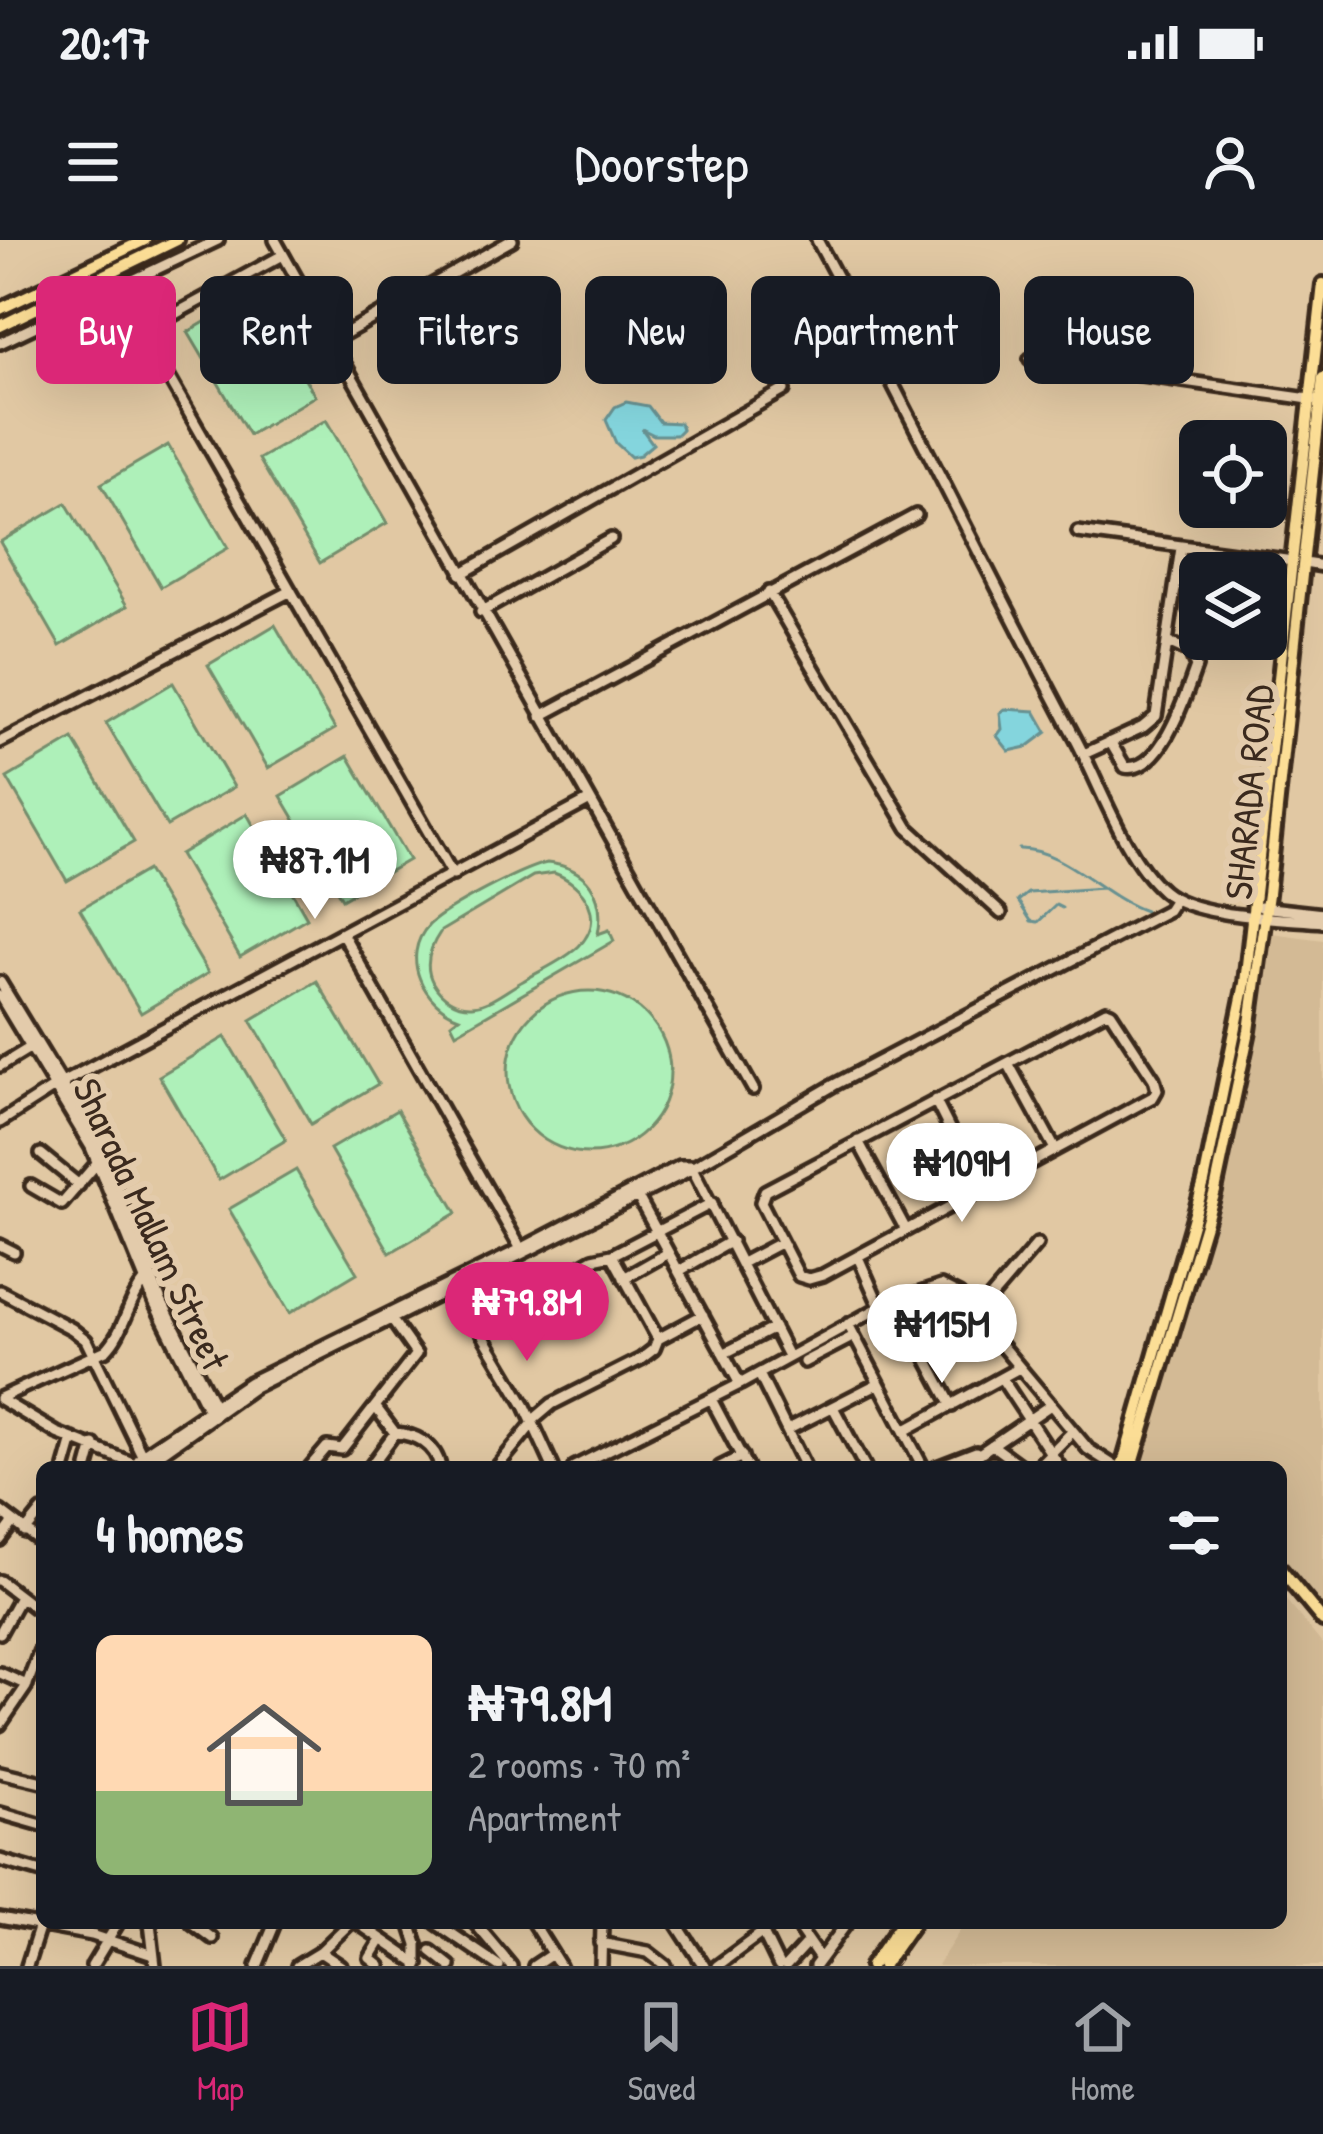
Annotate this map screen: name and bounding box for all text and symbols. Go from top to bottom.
text: 20:17 [60,12,150,73]
text: Doorstep [575,126,748,199]
icon: menu [60,129,126,195]
icon: person [1197,129,1263,195]
chip: Buy [36,276,176,384]
chip: Rent [200,276,353,384]
chip: Filters [377,276,561,384]
chip: New [585,276,727,384]
chip: Apartment [751,276,1000,384]
chip: House [1024,276,1194,384]
map controls [1179,420,1287,660]
button: locate [1179,420,1287,528]
button: layers [1179,552,1287,660]
street label: SHARADA ROAD [1210,682,1286,902]
pin: ₦87.1M [217,820,413,922]
text: ₦87.1M [260,832,370,885]
street label: Sharada Mallam Street [61,1070,243,1379]
pin: ₦109M [878,1123,1046,1225]
text: ₦109M [913,1135,1011,1188]
pin: ₦79.8M [429,1262,625,1364]
text: ₦79.8M [472,1274,582,1327]
pin: ₦115M [858,1284,1026,1386]
text: ₦115M [894,1296,990,1349]
text: 4 homes [96,1499,243,1568]
icon: filters [1161,1500,1227,1566]
text: ₦79.8M [468,1668,612,1737]
icon: home [192,1683,336,1827]
text: 2 rooms · 70 m² [468,1737,690,1790]
text: Apartment [468,1790,621,1843]
tab: Map [187,1994,253,2110]
tab: Saved [628,1994,695,2110]
tab: Home [1070,1994,1136,2110]

